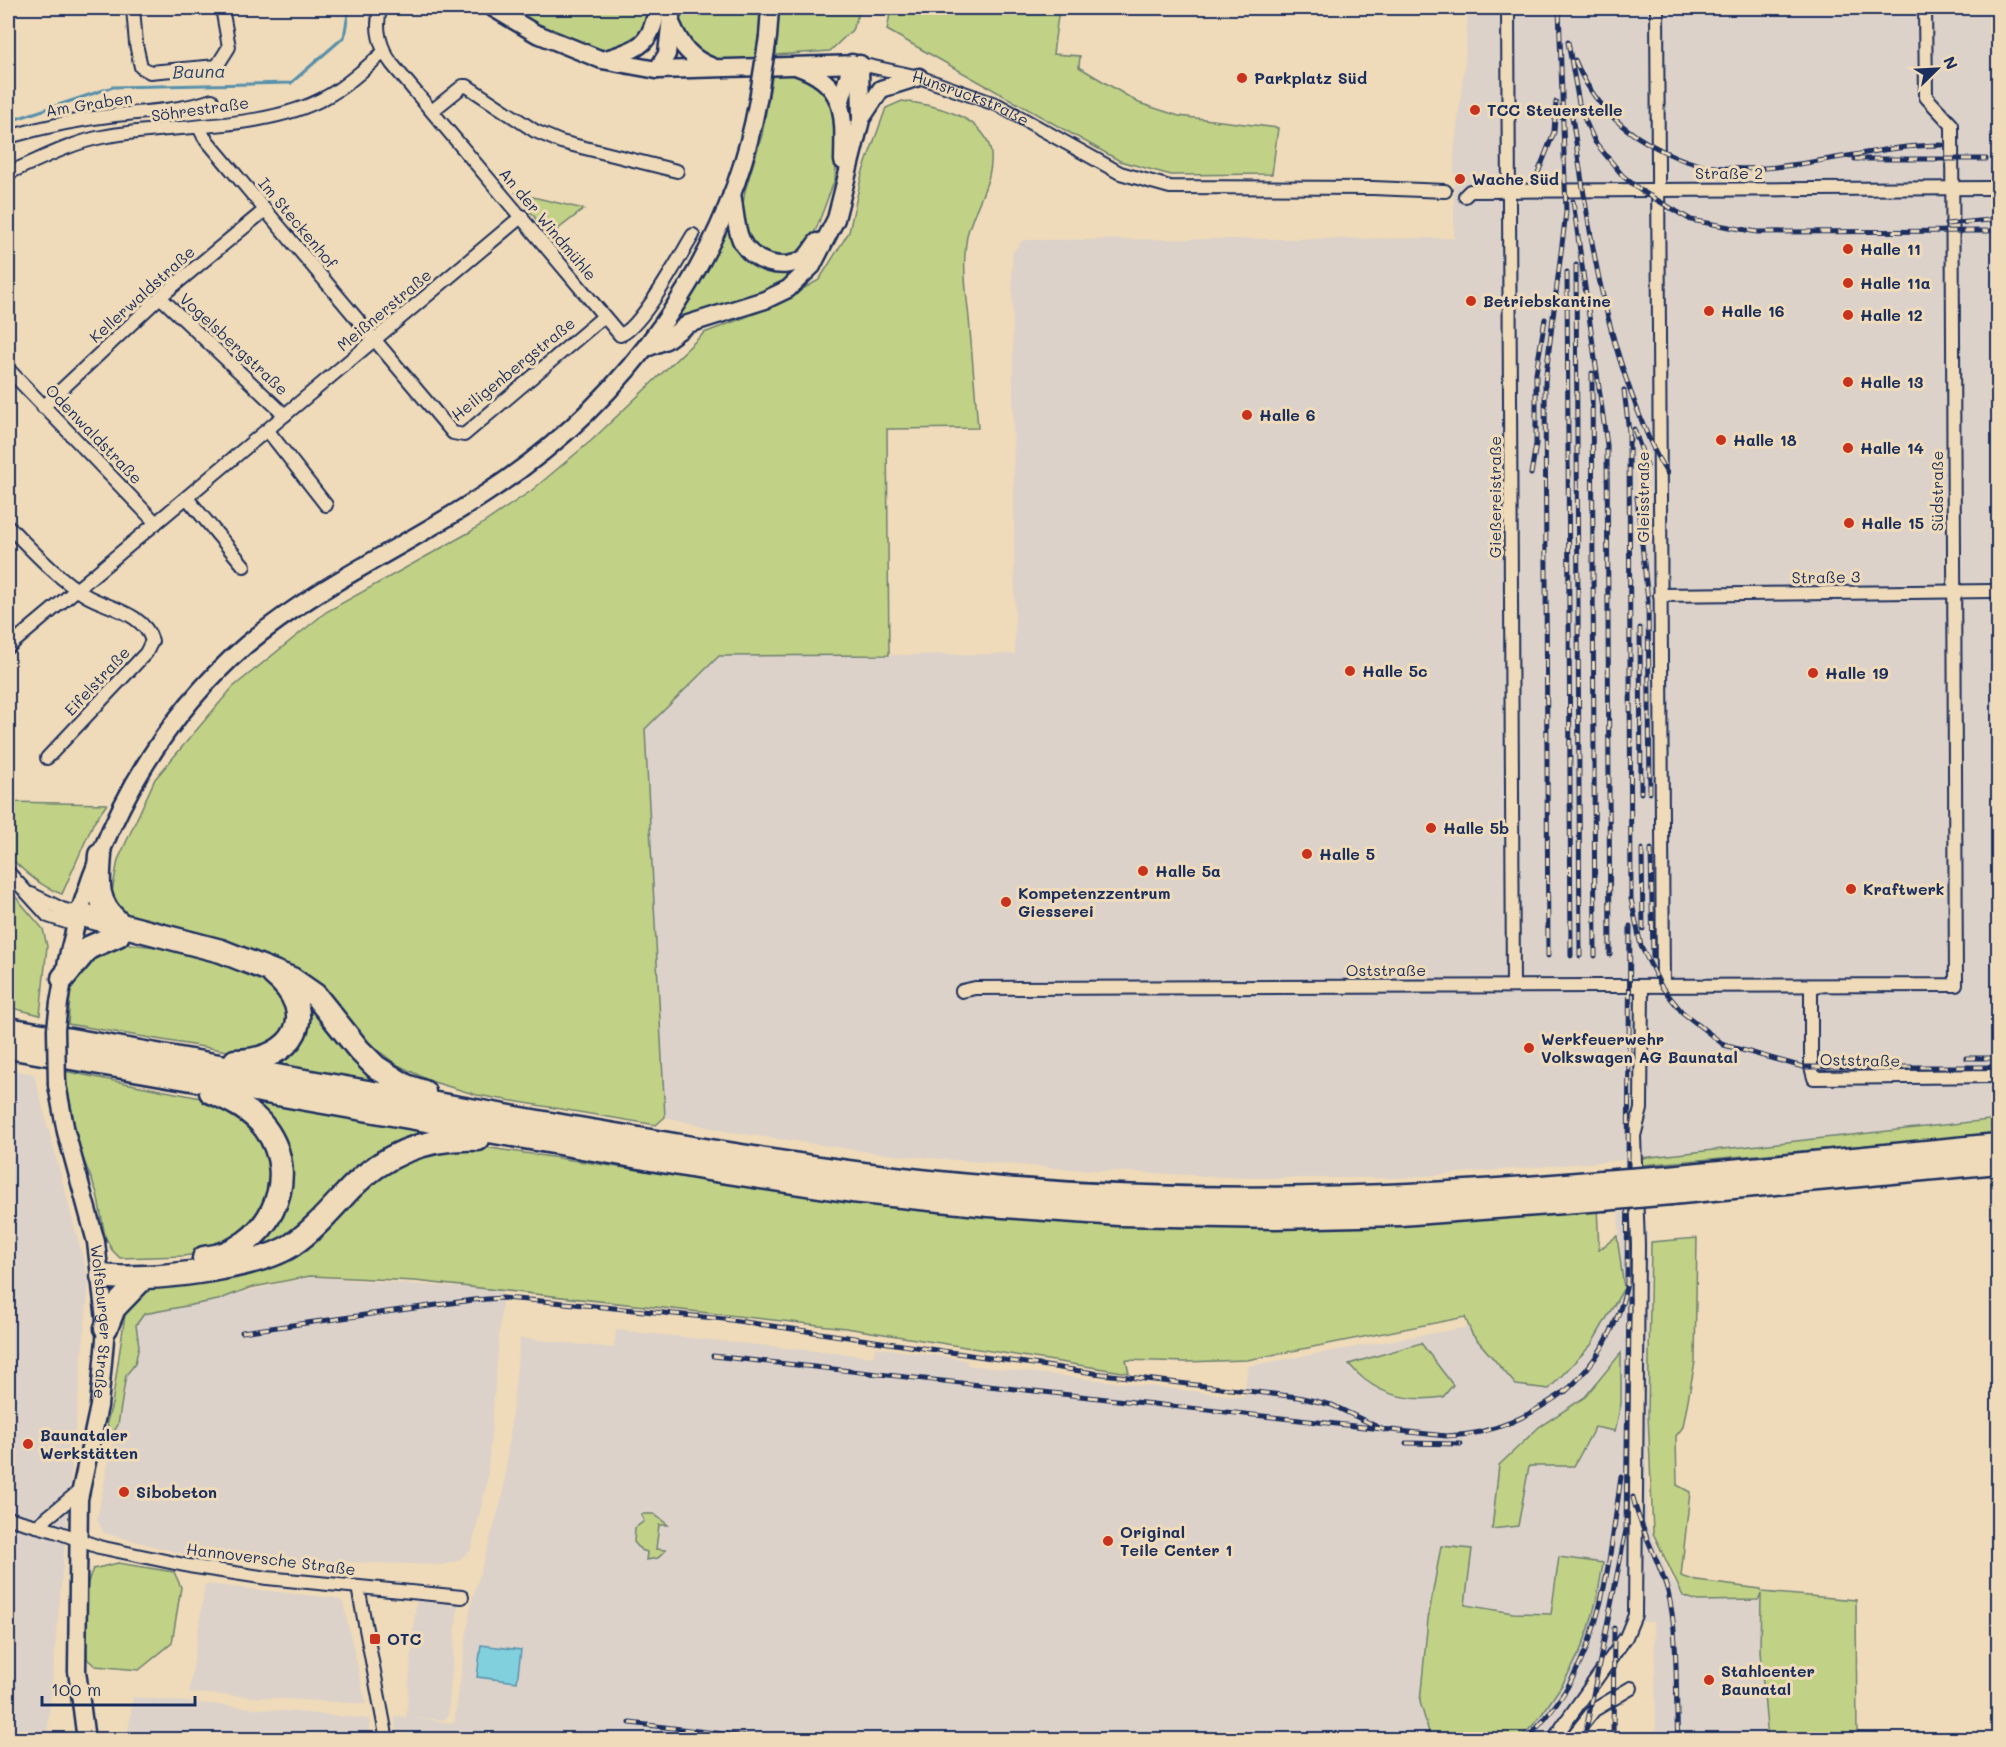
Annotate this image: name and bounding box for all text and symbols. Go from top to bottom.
north arrow [1907,39,1967,99]
text: N [1939,53,1963,73]
water label: Bauna [172,59,226,83]
street label: Hunsrückstraße [910,65,1033,130]
place label: Parkplatz Süd [1254,67,1367,88]
marker: Parkplatz Süd [1235,71,1249,85]
street label: Am Graben [44,86,134,121]
street label: Söhrestraße [150,91,250,126]
place label: TCC Steuerstelle [1487,99,1623,120]
marker: TCC Steuerstelle [1468,103,1482,117]
street label: Straße 2 [1695,162,1763,183]
street label: An der Windmühle [495,163,602,284]
place label: Wache Süd [1472,168,1559,189]
marker: Wache Süd [1453,172,1467,186]
street label: Im Steckenhof [254,173,343,273]
place label: Halle 11 [1860,238,1921,259]
street label: Kellerwaldstraße [84,241,199,347]
marker: Halle 11 [1841,242,1855,256]
street label: Meißnerstraße [332,264,435,355]
place label: Halle 11a [1860,272,1931,293]
marker: Halle 11a [1841,276,1855,290]
street label: Vogelsbergstraße [176,288,293,399]
place label: Betriebskantine [1483,290,1611,311]
marker: Betriebskantine [1464,294,1478,308]
place label: Halle 16 [1721,300,1785,321]
marker: Halle 16 [1702,304,1716,318]
place label: Halle 12 [1860,304,1923,325]
marker: Halle 12 [1841,308,1855,322]
street label: Heiligenbergstraße [446,312,579,425]
place label: Halle 13 [1860,371,1924,392]
marker: Halle 13 [1841,375,1855,389]
street label: Odenwaldstraße [41,379,147,488]
place label: Halle 6 [1259,404,1316,425]
marker: Halle 6 [1240,408,1254,422]
place label: Halle 18 [1733,429,1797,450]
marker: Halle 18 [1714,433,1728,447]
street label: Gießereistraße [1484,436,1505,558]
place label: Halle 14 [1860,437,1924,458]
marker: Halle 14 [1841,441,1855,455]
street label: Gleisstraße [1632,451,1653,543]
street label: Südstraße [1926,451,1947,531]
place label: Halle 15 [1861,512,1924,533]
marker: Halle 15 [1842,516,1856,530]
street label: Straße 3 [1792,565,1860,588]
street label: Eifelstraße [59,642,134,720]
place label: Halle 5c [1362,660,1428,681]
place label: Halle 19 [1825,662,1889,683]
marker: Halle 5c [1343,664,1357,678]
marker: Halle 19 [1806,666,1820,680]
place label: Halle 5b [1443,817,1509,838]
marker: Halle 5b [1424,821,1438,835]
place label: Halle 5 [1319,843,1375,864]
marker: Halle 5 [1300,847,1314,861]
place label: Halle 5a [1155,860,1221,881]
marker: Halle 5a [1136,864,1150,878]
place label: Kraftwerk [1863,878,1944,899]
place label: Kompetenzzentrum Giesserei [1018,882,1171,921]
marker: Kraftwerk [1844,882,1858,896]
marker: Kompetenzzentrum Giesserei [999,895,1013,909]
street label: Oststraße [1346,959,1426,980]
place label: Werkfeuerwehr Volkswagen AG Baunatal [1541,1028,1738,1067]
marker: Werkfeuerwehr Volkswagen AG Baunatal [1522,1041,1536,1055]
street label: Oststraße [1820,1048,1900,1071]
street label: Wolfsburger Straße [86,1243,117,1400]
place label: Baunataler Werkstätten [40,1424,138,1463]
marker: Baunataler Werkstätten [21,1437,35,1451]
place label: Sibobeton [136,1481,217,1502]
marker: Sibobeton [117,1485,131,1499]
place label: Original Teile Center 1 [1120,1521,1232,1560]
marker: Original Teile Center 1 [1101,1534,1115,1548]
street label: Hannoversche Straße [185,1538,357,1579]
place label: OTC [387,1628,421,1649]
marker: OTC [368,1632,382,1646]
place label: Stahlcenter Baunatal [1721,1660,1815,1699]
scale bar [42,1669,195,1707]
marker: Stahlcenter Baunatal [1702,1673,1716,1687]
text: 100 m [51,1677,101,1701]

